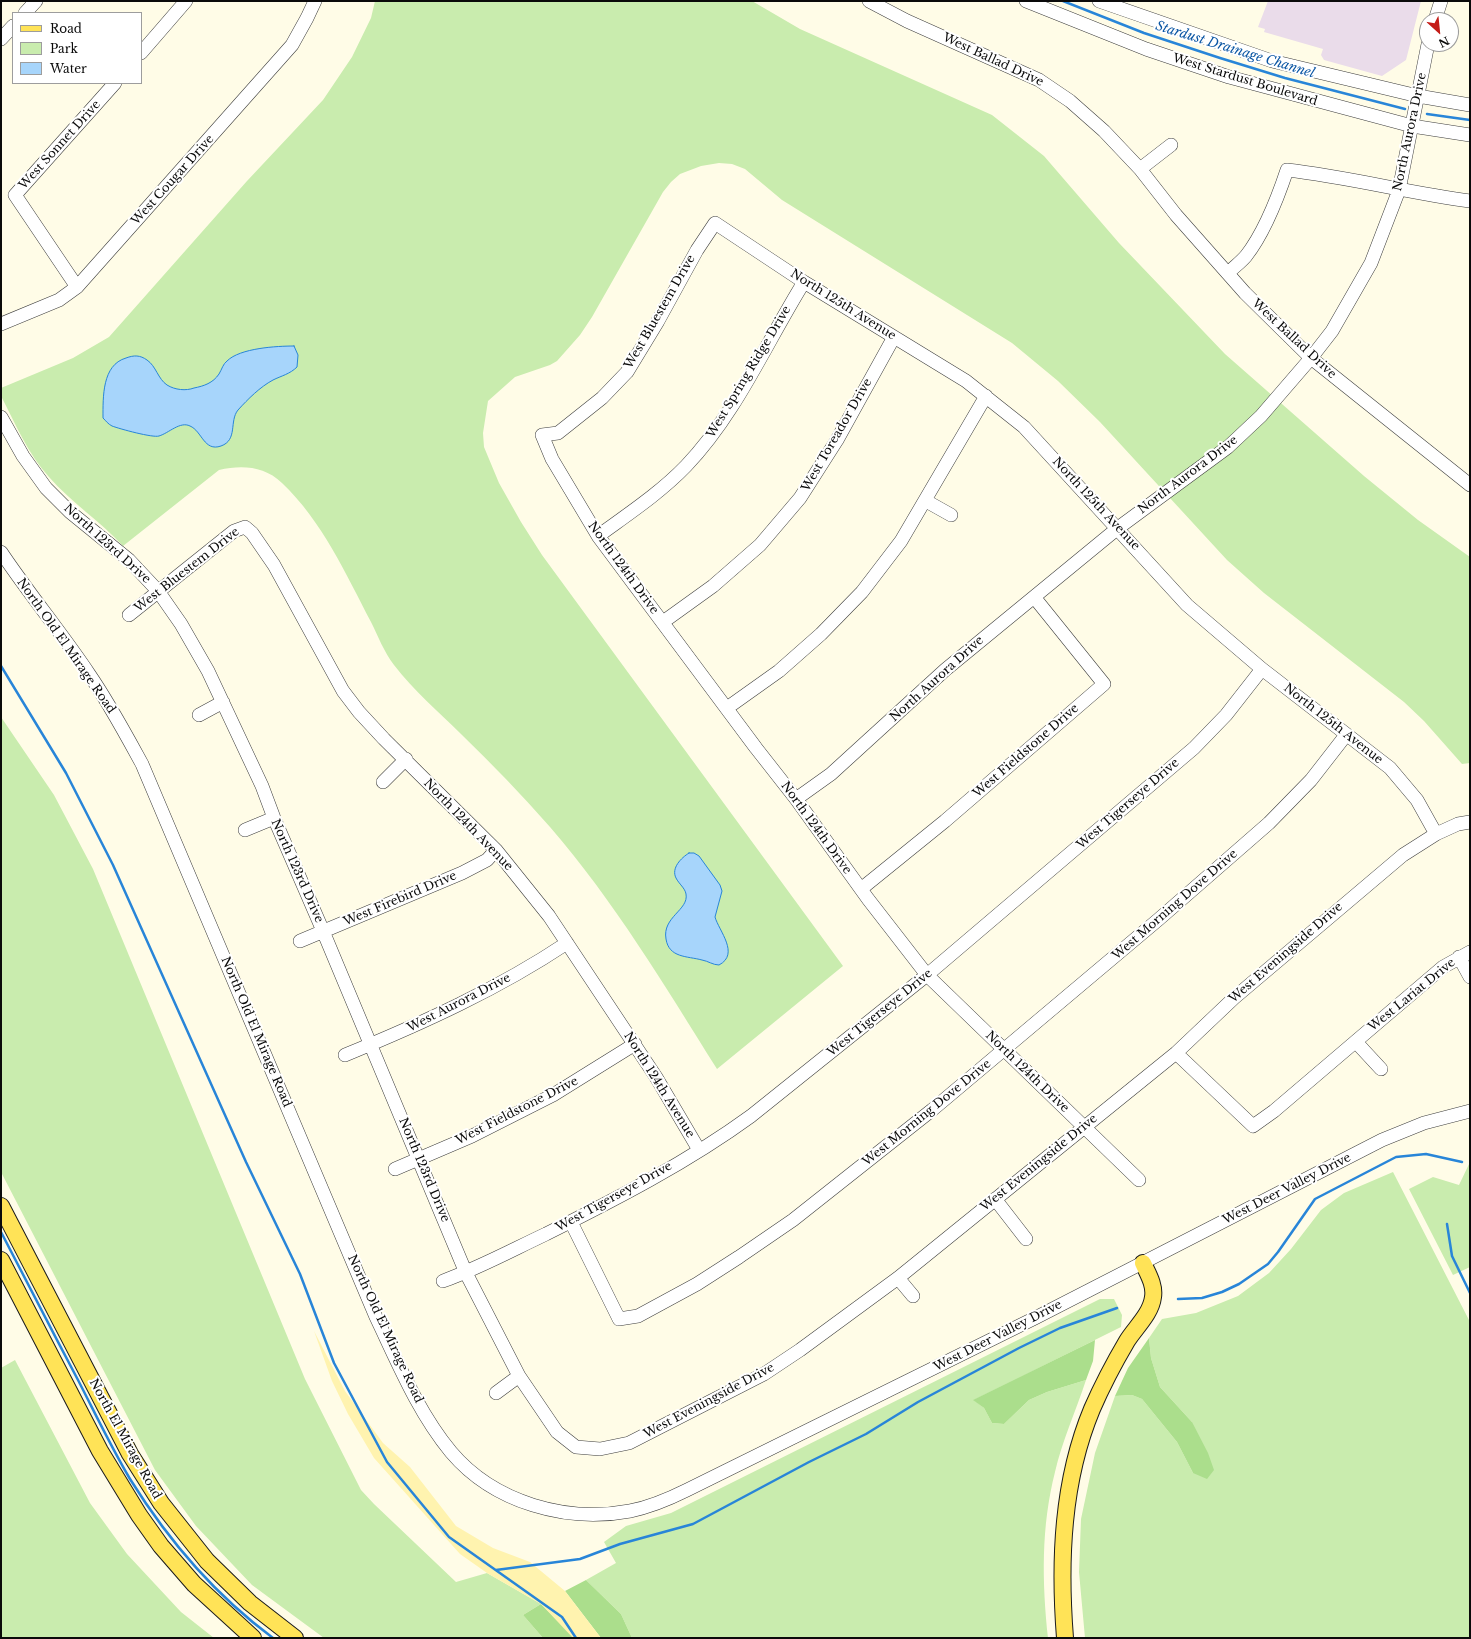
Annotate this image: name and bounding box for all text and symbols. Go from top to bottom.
legend [12,12,142,84]
north arrow [1419,12,1459,52]
water label: Stardust Drainage Channel [1154,18,1316,82]
text: Road [50,21,82,36]
street label: West Ballad Drive [940,30,1046,90]
text: N [1436,33,1452,50]
text: Park [50,41,78,56]
street label: West Stardust Boulevard [1171,51,1319,109]
text: Water [50,61,87,76]
street label: North Aurora Drive [1390,71,1430,193]
street label: West Sonnet Drive [16,98,104,192]
street label: West Cougar Drive [129,132,217,228]
street label: West Bluestem Drive [622,253,698,371]
street label: North 125th Avenue [788,267,898,343]
street label: West Ballad Drive [1249,296,1339,382]
street label: West Spring Ridge Drive [704,303,794,441]
street label: West Toreador Drive [799,376,875,494]
street label: North Aurora Drive [1135,433,1241,517]
street label: North 125th Avenue [1049,455,1143,553]
street label: North 123rd Drive [61,501,153,587]
street label: North 124th Drive [585,519,661,617]
street label: West Bluestem Drive [132,525,242,615]
street label: North Old El Mirage Road [14,576,118,716]
street label: North Aurora Drive [887,633,987,725]
street label: North 125th Avenue [1281,681,1385,767]
street label: West Fieldstone Drive [970,701,1082,801]
street label: West Tigerseye Drive [1074,756,1182,852]
street label: North 124th Avenue [420,776,516,874]
street label: North 124th Drive [778,779,854,877]
street label: North 123rd Drive [268,817,326,925]
street label: West Morning Dove Drive [1110,847,1240,963]
street label: West Firebird Drive [341,869,459,929]
street label: West Eveningside Drive [1226,900,1346,1006]
street label: North Old El Mirage Road [218,955,294,1109]
street label: West Lariat Drive [1366,956,1458,1034]
street label: West Tigerseye Drive [825,966,935,1060]
street label: West Aurora Drive [405,971,513,1035]
street label: North 124th Drive [982,1028,1072,1116]
street label: North 124th Avenue [621,1029,697,1141]
street label: West Morning Dove Drive [860,1057,994,1169]
street label: West Fieldstone Drive [453,1074,581,1148]
street label: West Eveningside Drive [978,1111,1100,1215]
street label: North 123rd Drive [396,1116,452,1224]
street label: West Deer Valley Drive [1221,1150,1353,1228]
street label: West Tigerseye Drive [553,1159,675,1235]
street label: North Old El Mirage Road [344,1253,426,1405]
street label: West Deer Valley Drive [932,1297,1064,1375]
street label: West Eveningside Drive [641,1360,777,1442]
street label: North El Mirage Road [86,1376,164,1502]

